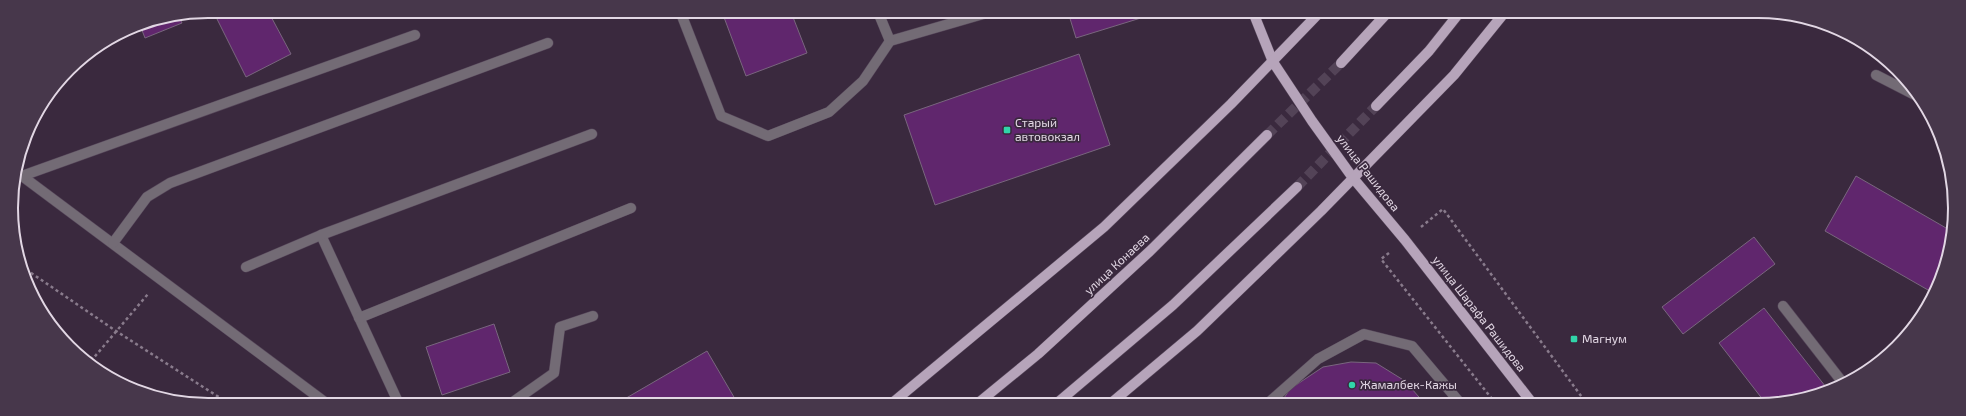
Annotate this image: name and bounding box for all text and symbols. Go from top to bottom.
place label: Старый автовокзал [1015,115,1080,143]
marker: Старый автовокзал [1002,125,1012,135]
street label: улица Рашидова [1334,131,1403,214]
street label: улица Конаева [1081,230,1152,298]
street label: улица Шарафа Рашидова [1429,253,1529,375]
place label: Магнум [1582,331,1627,346]
marker: Магнум [1569,334,1579,344]
place label: Жамалбек-Кажы [1360,377,1457,391]
marker: Жамалбек-Кажы [1347,380,1357,390]

